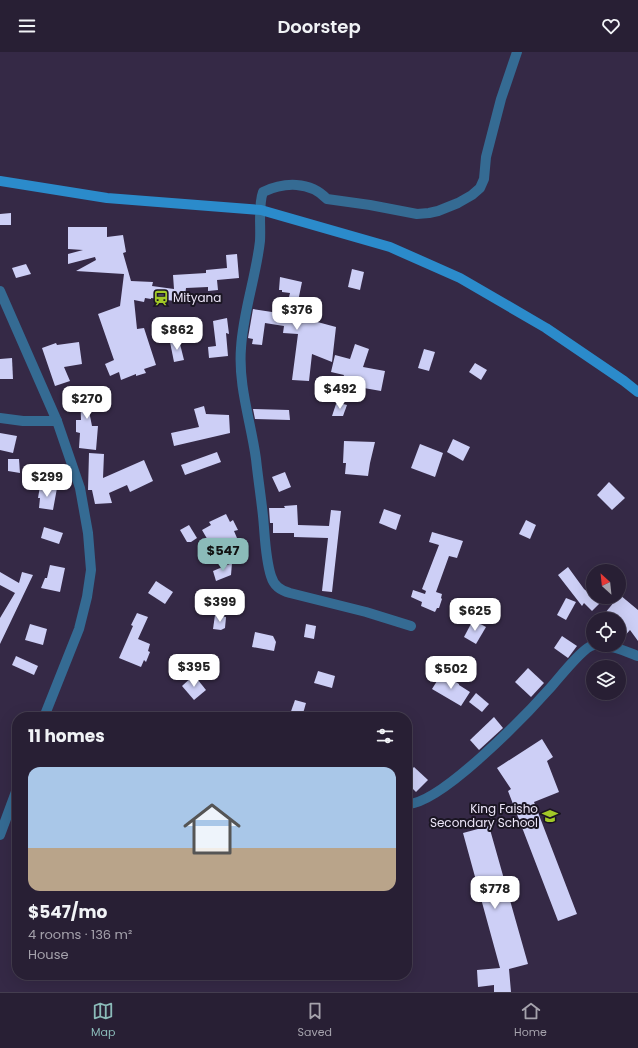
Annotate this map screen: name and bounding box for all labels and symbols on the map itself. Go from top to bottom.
station icon: Mityana [152,289,170,307]
place label: Mityana [173,289,221,306]
pin: $376 [273,297,321,331]
pin: $862 [153,317,201,351]
pin: $492 [316,376,364,410]
pin: $270 [63,386,111,420]
pin: $299 [23,464,71,498]
pin: $547 [199,538,247,572]
north arrow [586,564,626,604]
pin: $399 [196,589,244,623]
pin: $625 [451,598,499,632]
pin: $395 [170,654,218,688]
pin: $502 [427,656,475,690]
place label: King Faisho Secondary School [430,800,538,831]
school or university icon: King Faisho Secondary School [541,807,559,825]
pin: $778 [471,876,519,910]

